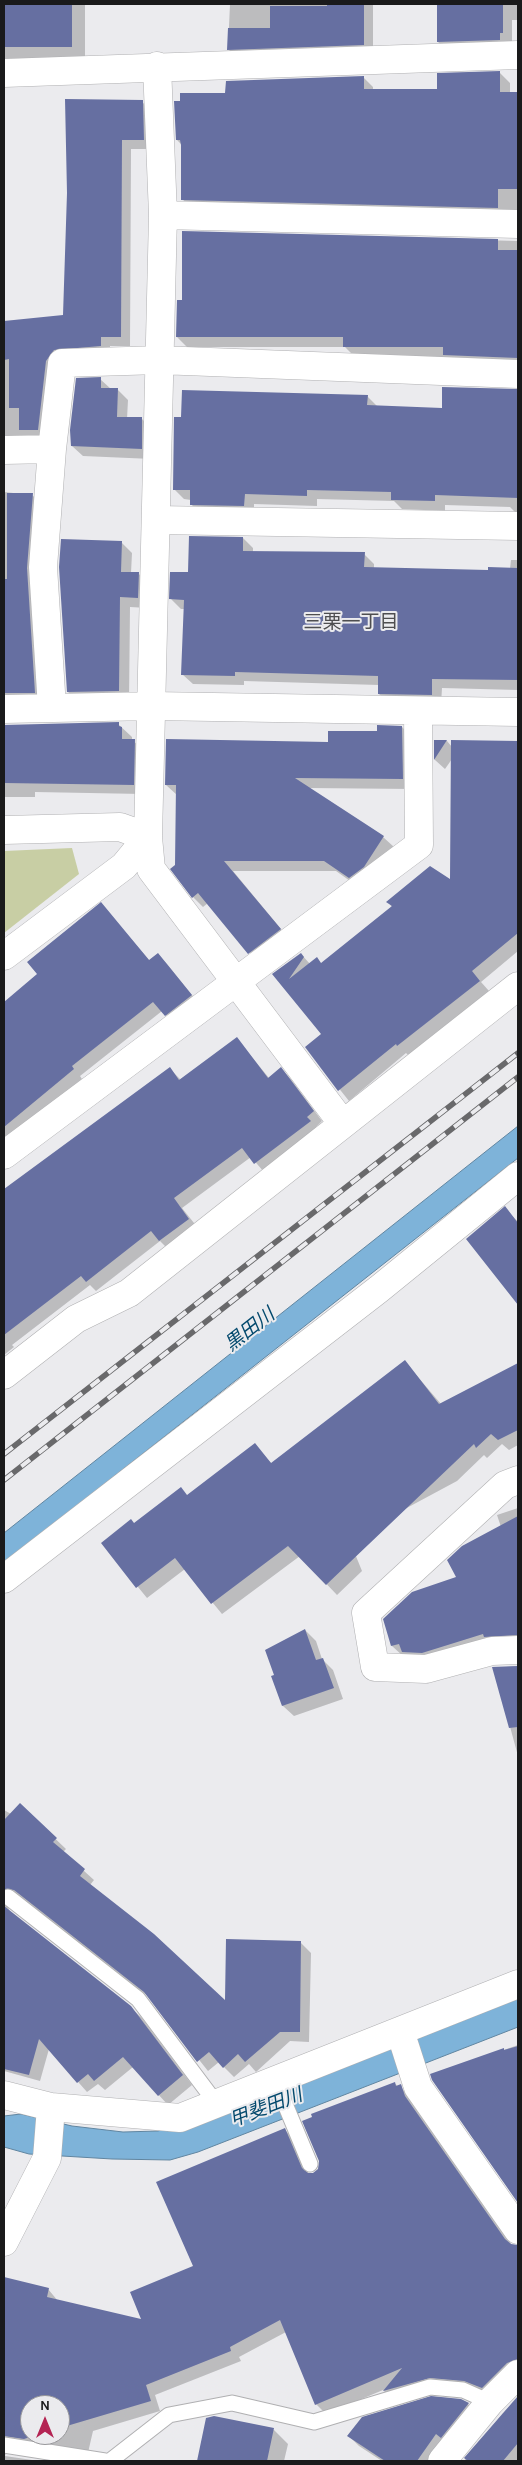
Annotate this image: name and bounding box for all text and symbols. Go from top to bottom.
district label: 三栗一丁目 [304,612,398,634]
water label: 黒田川 [221,1303,279,1357]
water label: 甲斐田川 [226,2084,306,2132]
north arrow [20,2395,70,2445]
text: N [40,2397,50,2414]

